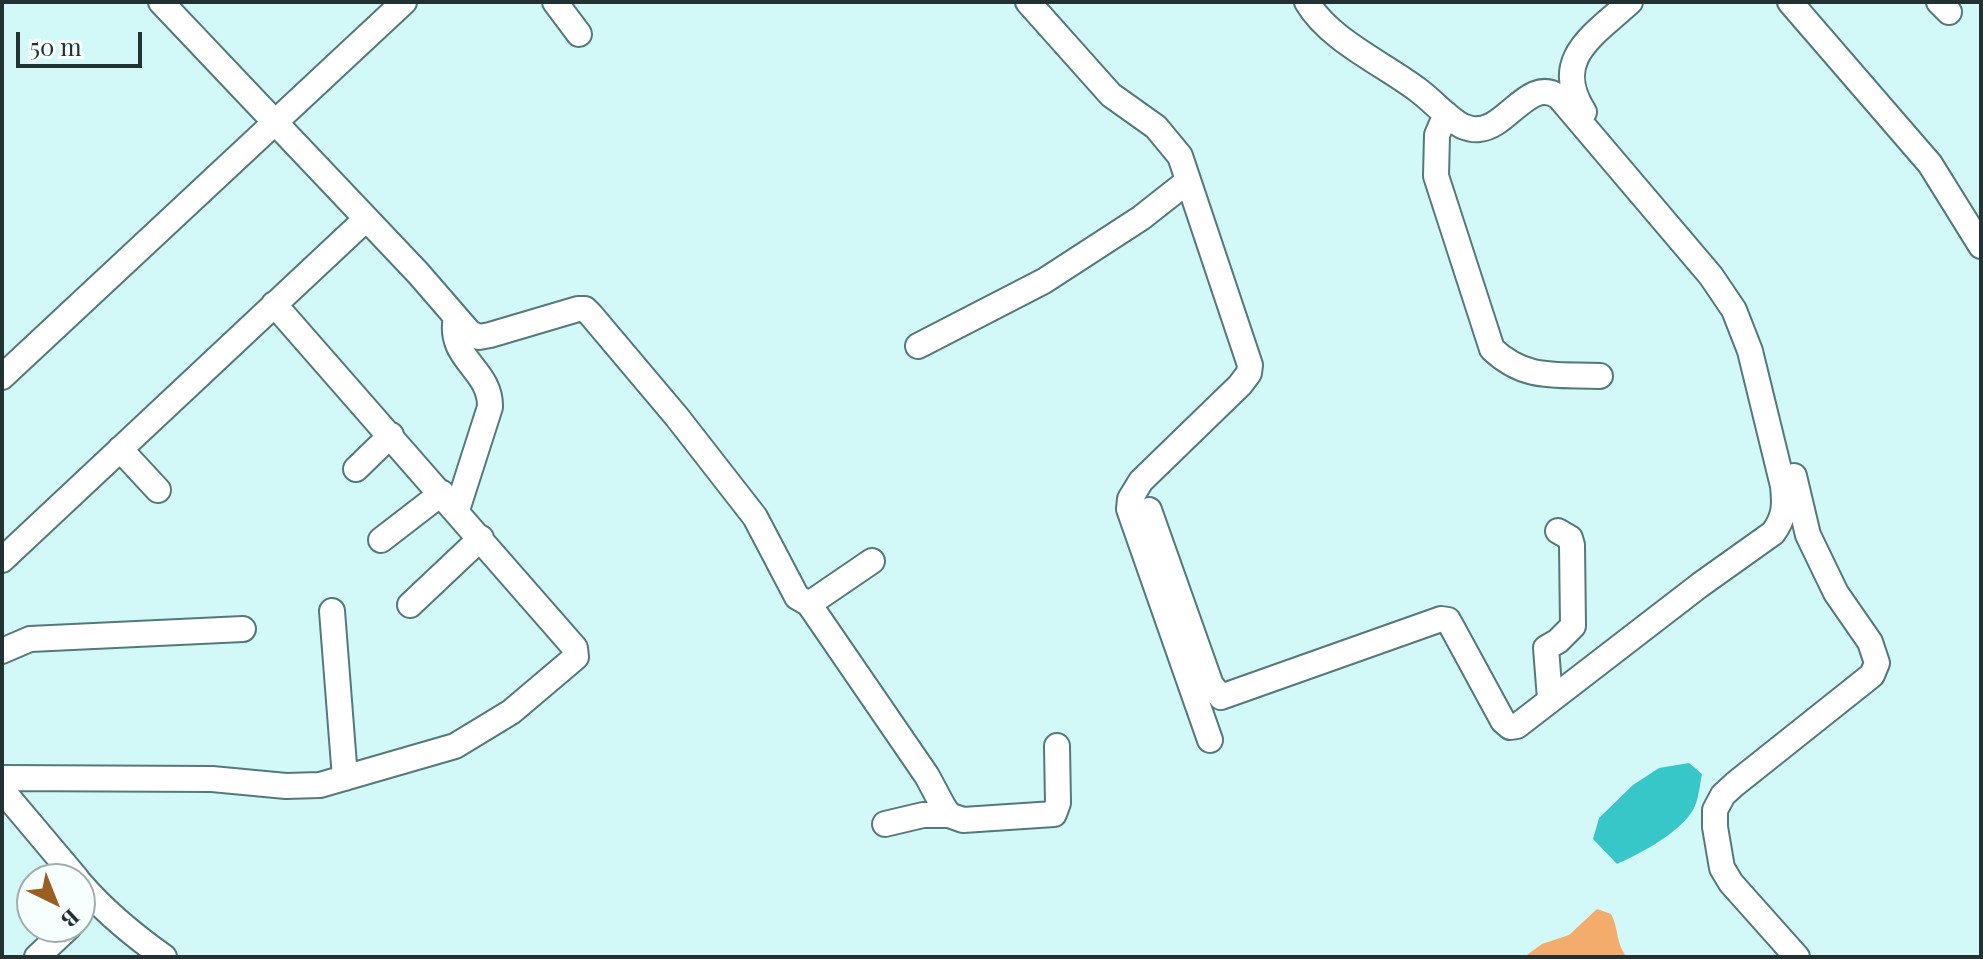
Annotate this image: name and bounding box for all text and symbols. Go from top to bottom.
scale bar [20,16,146,66]
text: 50 m [30,30,82,62]
north arrow [16,863,96,943]
text: B [55,903,87,935]

